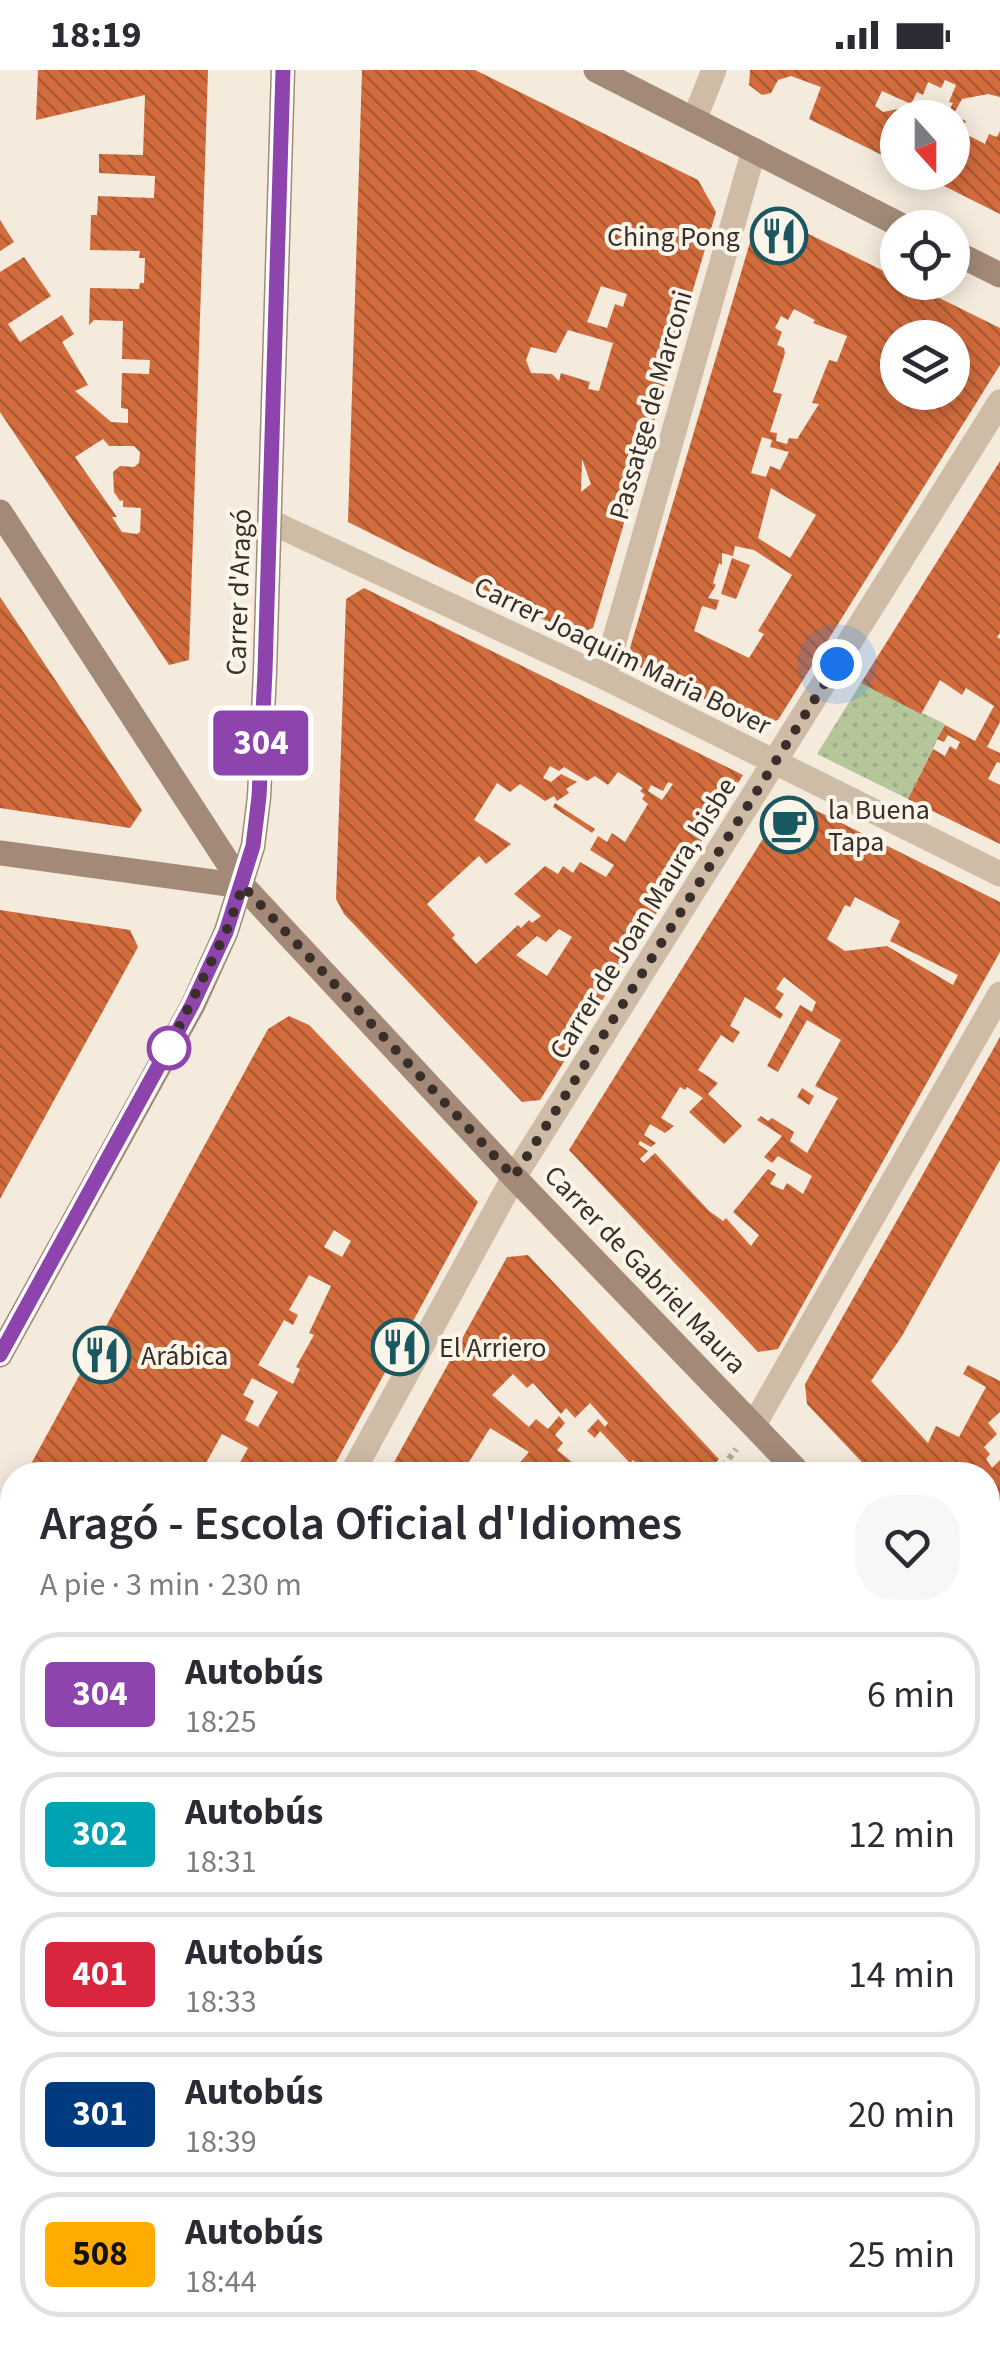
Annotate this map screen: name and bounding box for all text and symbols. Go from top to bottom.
text: 18:19 [50,8,142,62]
north arrow [880,100,970,190]
map controls [880,100,970,410]
restaurant icon: Ching Pong [749,206,809,266]
button: locate [880,210,970,300]
place label: Ching Pong [607,217,740,257]
street label: Passatge de Marconi [599,286,703,525]
button: layers [880,320,970,410]
street label: Carrer d'Aragó [216,508,262,676]
street label: Carrer Joaquim Maria Bover [467,566,778,745]
your location [812,639,862,689]
line badge: 304 [204,710,318,776]
text: 304 [233,718,289,768]
street label: Carrer de Joan Maura, bisbe [540,770,746,1067]
place label: la Buena Tapa [828,790,930,862]
cafe icon: la Buena Tapa [759,795,819,855]
unlabelled marker [148,1027,190,1069]
street label: Carrer de Gabriel Maura [535,1156,756,1383]
restaurant icon: El Arriero [370,1317,430,1377]
restaurant icon: Arábica [72,1325,132,1385]
place label: El Arriero [439,1328,547,1368]
place label: Arábica [141,1336,228,1376]
text: Aragó - Escola Oficial d'Idiomes [40,1490,682,1558]
button: heart [855,1495,960,1600]
text: A pie · 3 min · 230 m [40,1562,302,1608]
text: Autobús [185,1645,323,1699]
text: 6 min [867,1668,955,1722]
text: 304 [72,1669,128,1719]
text: 18:25 [185,1699,257,1745]
text: Autobús [185,1785,323,1839]
text: 12 min [848,1808,955,1862]
text: 302 [72,1809,128,1859]
text: 18:31 [185,1839,257,1885]
text: Autobús [185,1925,323,1979]
text: 14 min [848,1948,955,2002]
text: 401 [72,1949,128,1999]
text: 18:33 [185,1979,257,2025]
text: Autobús [185,2065,323,2119]
text: 20 min [848,2088,955,2142]
text: 301 [72,2089,128,2139]
text: 18:39 [185,2119,257,2165]
text: Autobús [185,2205,323,2259]
text: 25 min [848,2228,955,2282]
text: 508 [72,2229,128,2279]
text: 18:44 [185,2259,257,2305]

